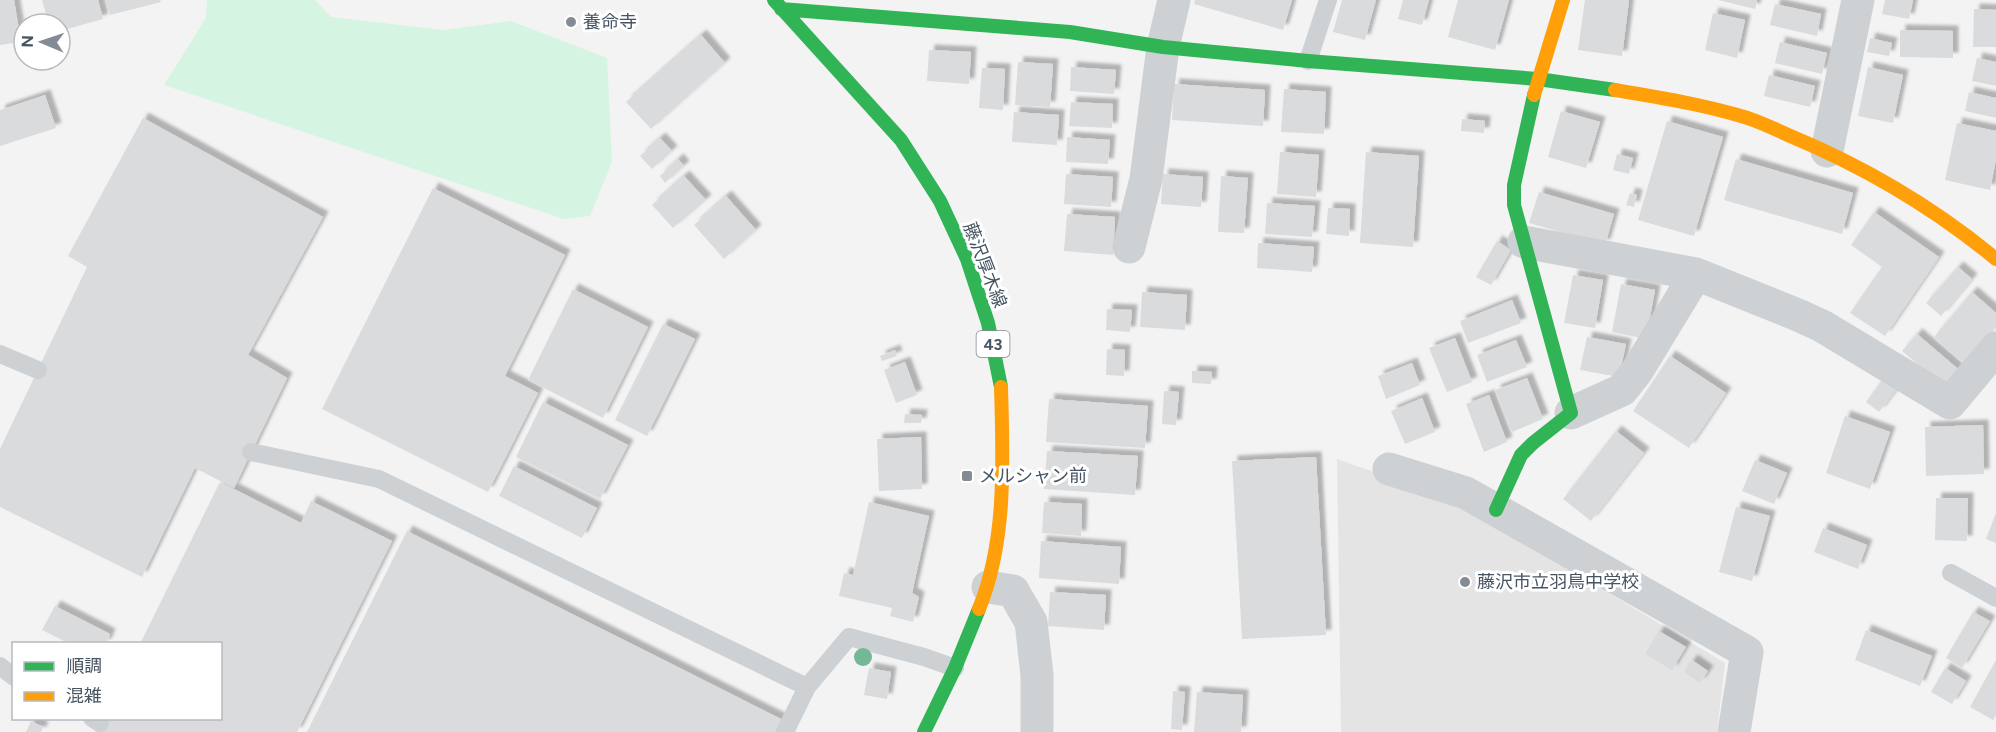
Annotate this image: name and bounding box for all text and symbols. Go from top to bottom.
place label: 養命寺 [583,11,637,33]
north arrow [12,12,72,72]
marker: 養命寺 [564,15,578,29]
text: N [18,35,37,48]
street label: 藤沢厚木線 [959,219,1011,311]
road number: 43 [976,331,1010,357]
place label: メルシャン前 [979,465,1087,487]
marker: メルシャン前 [960,469,974,483]
place label: 藤沢市立羽鳥中学校 [1477,571,1639,593]
marker: 藤沢市立羽鳥中学校 [1458,575,1472,589]
legend [12,642,222,720]
text: 順調 [66,655,102,677]
text: 混雑 [66,685,102,707]

